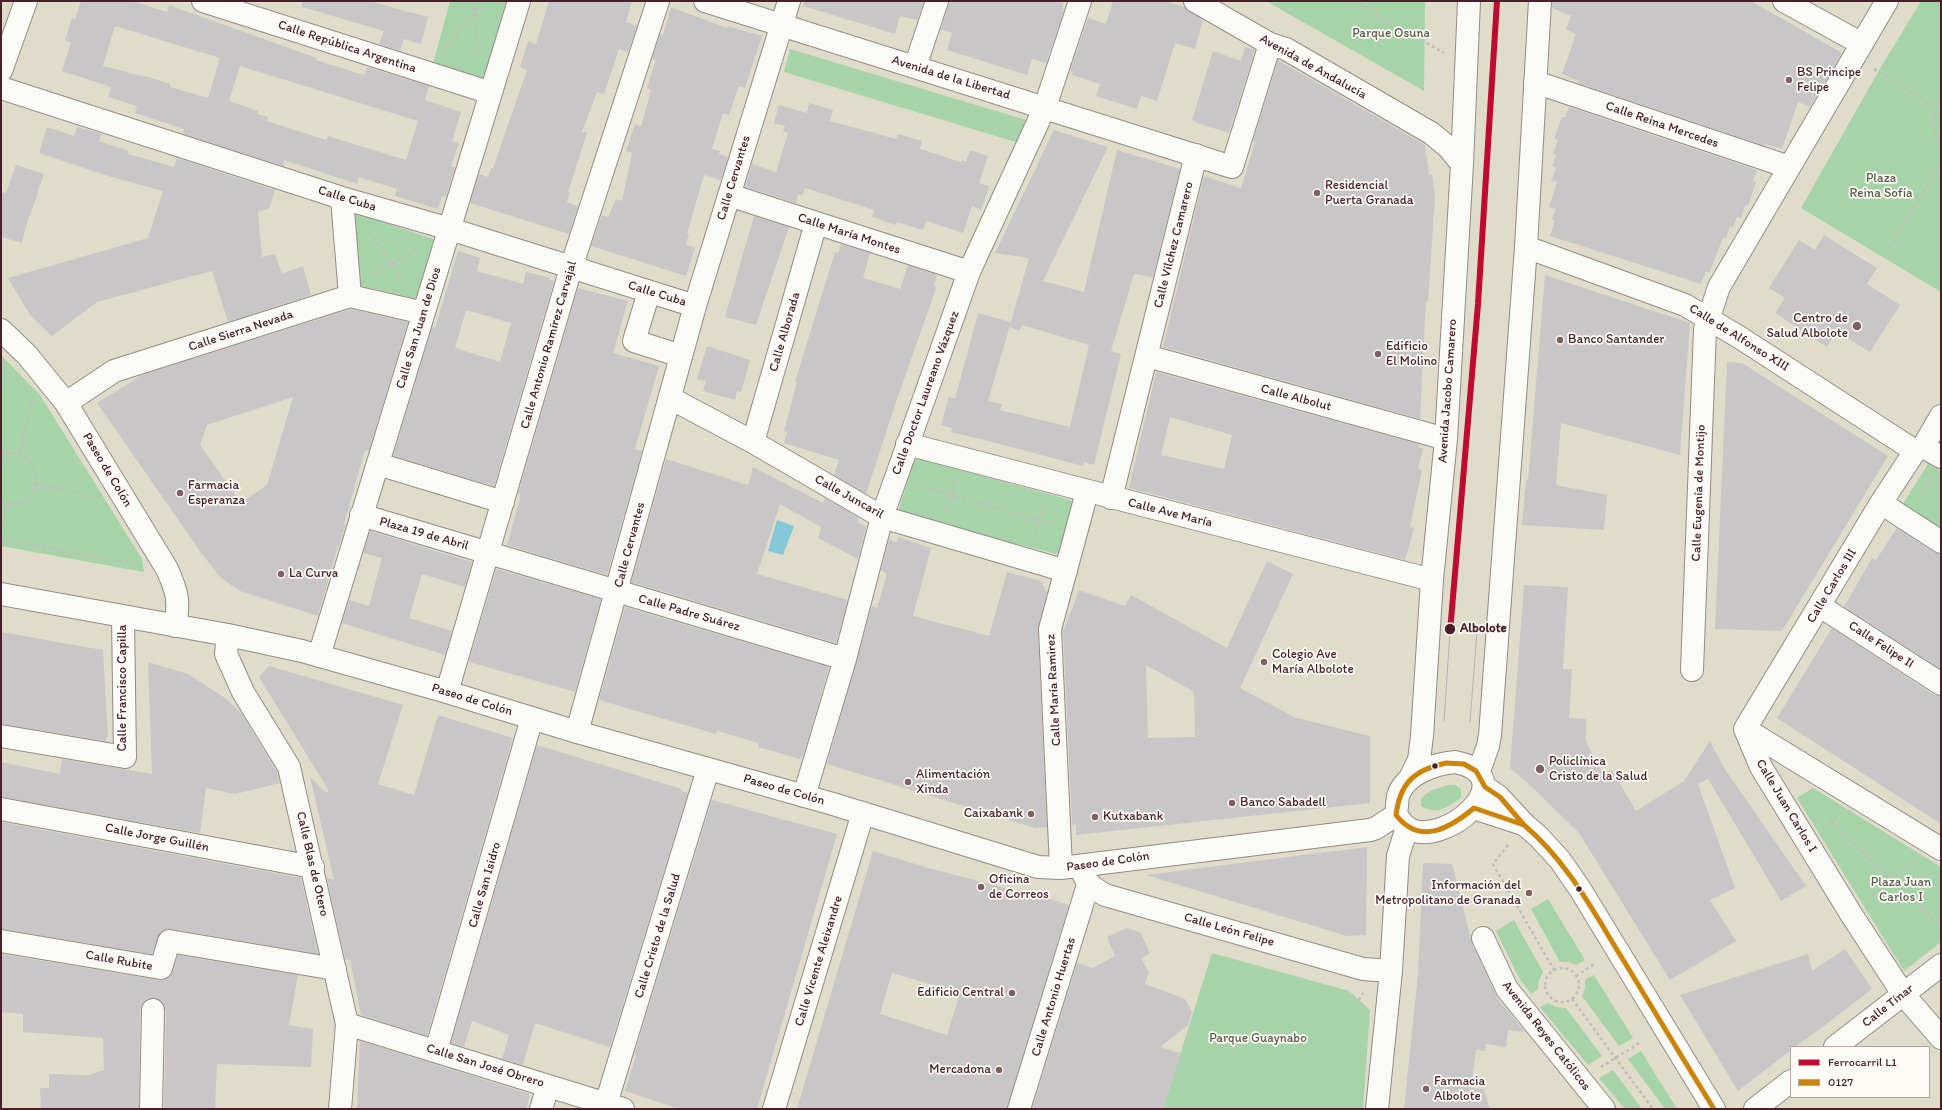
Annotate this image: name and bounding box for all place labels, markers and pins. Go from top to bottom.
place label: BS Principe Felipe [1797,65,1861,96]
marker: BS Principe Felipe [1784,75,1794,85]
place label: Residencial Puerta Granada [1325,178,1414,209]
marker: Residencial Puerta Granada [1312,188,1322,198]
place label: Centro de Salud Albolote [1766,311,1848,342]
marker: Centro de Salud Albolote [1851,320,1863,332]
place label: Banco Santander [1568,332,1664,348]
marker: Banco Santander [1555,335,1565,345]
place label: Edificio El Molino [1386,339,1437,370]
marker: Edificio El Molino [1373,349,1383,359]
place label: Farmacia Esperanza [188,478,245,509]
marker: Farmacia Esperanza [175,488,185,498]
place label: La Curva [289,566,338,582]
marker: La Curva [276,569,286,579]
place label: Albolote [1460,621,1507,637]
marker: Albolote [1443,622,1457,636]
place label: Colegio Ave María Albolote [1272,647,1354,678]
marker: Colegio Ave María Albolote [1259,657,1269,667]
place label: Policlínica Cristo de la Salud [1549,754,1647,785]
unlabelled marker [1430,761,1440,771]
marker: Policlínica Cristo de la Salud [1534,763,1546,775]
place label: Alimentación Xinda [916,767,990,798]
marker: Alimentación Xinda [903,777,913,787]
place label: Banco Sabadell [1240,795,1326,811]
marker: Banco Sabadell [1227,798,1237,808]
place label: Caixabank [964,806,1023,822]
marker: Caixabank [1026,809,1036,819]
place label: Kutxabank [1103,809,1163,825]
marker: Kutxabank [1090,812,1100,822]
place label: Oficina de Correos [989,872,1049,903]
place label: Información del Metropolitano de Granada [1375,878,1521,909]
marker: Oficina de Correos [976,882,986,892]
unlabelled marker [1574,884,1584,894]
marker: Información del Metropolitano de Granada [1524,888,1534,898]
place label: Edificio Central [917,985,1004,1001]
marker: Edificio Central [1007,988,1017,998]
place label: Mercadona [929,1062,991,1078]
marker: Mercadona [994,1065,1004,1075]
place label: Farmacia Albolote [1434,1074,1485,1105]
marker: Farmacia Albolote [1421,1084,1431,1094]

